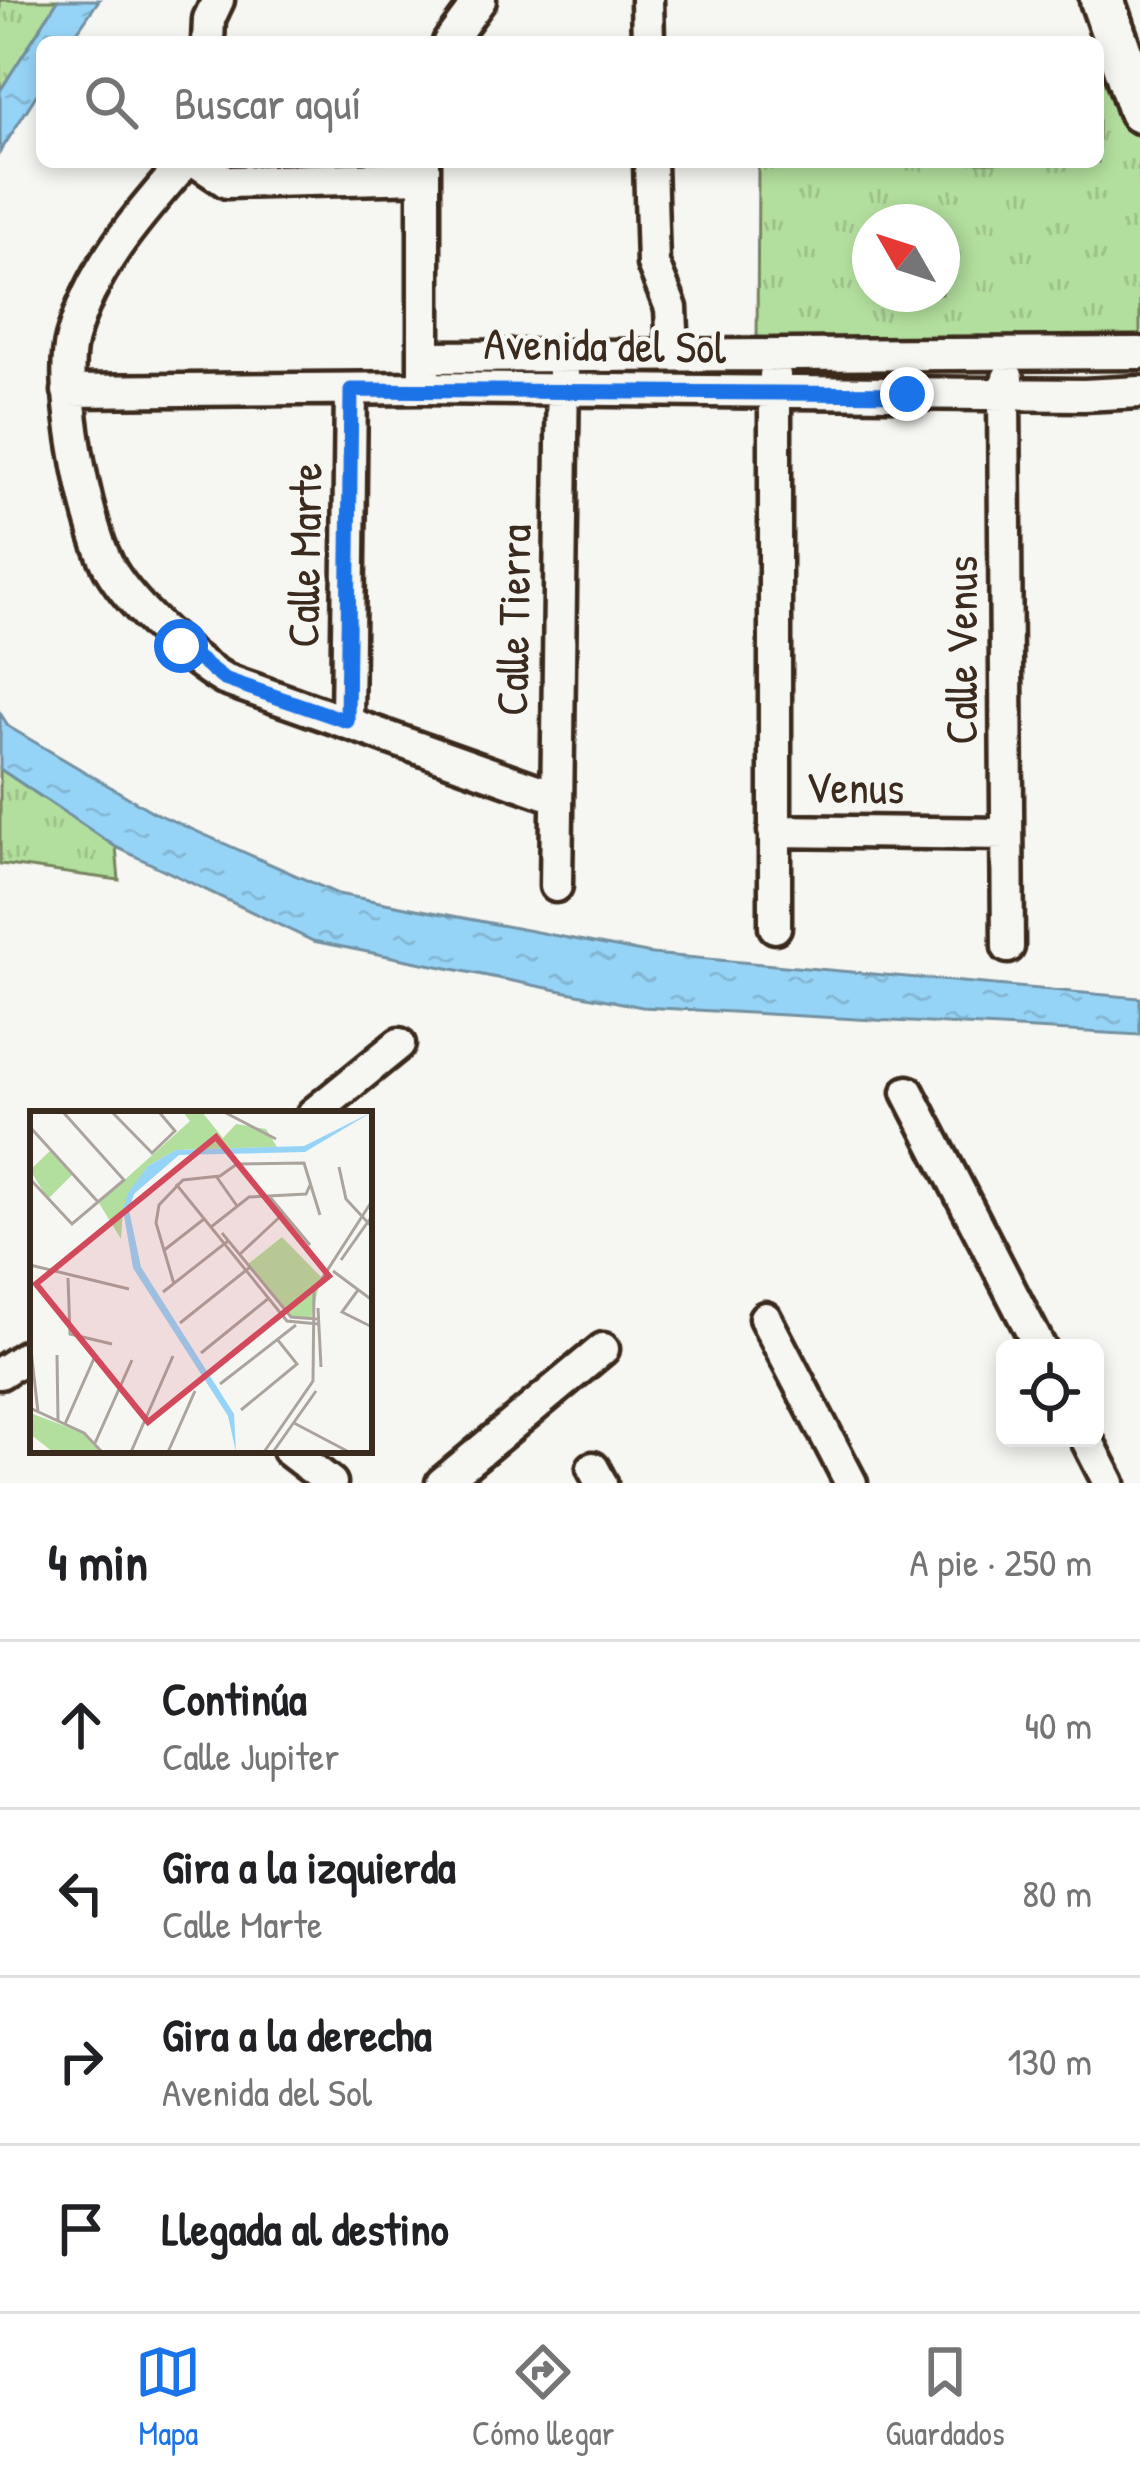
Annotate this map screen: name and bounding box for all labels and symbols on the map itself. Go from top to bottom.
north arrow [852,204,960,312]
street label: Avenida del Sol [483,312,727,377]
route end [880,367,934,421]
street label: Calle Marte [271,462,336,648]
street label: Calle Tierra [480,524,545,716]
street label: Calle Venus [930,556,991,744]
route start [154,619,208,673]
street label: Venus [805,755,905,818]
inset map [30,1111,372,1453]

